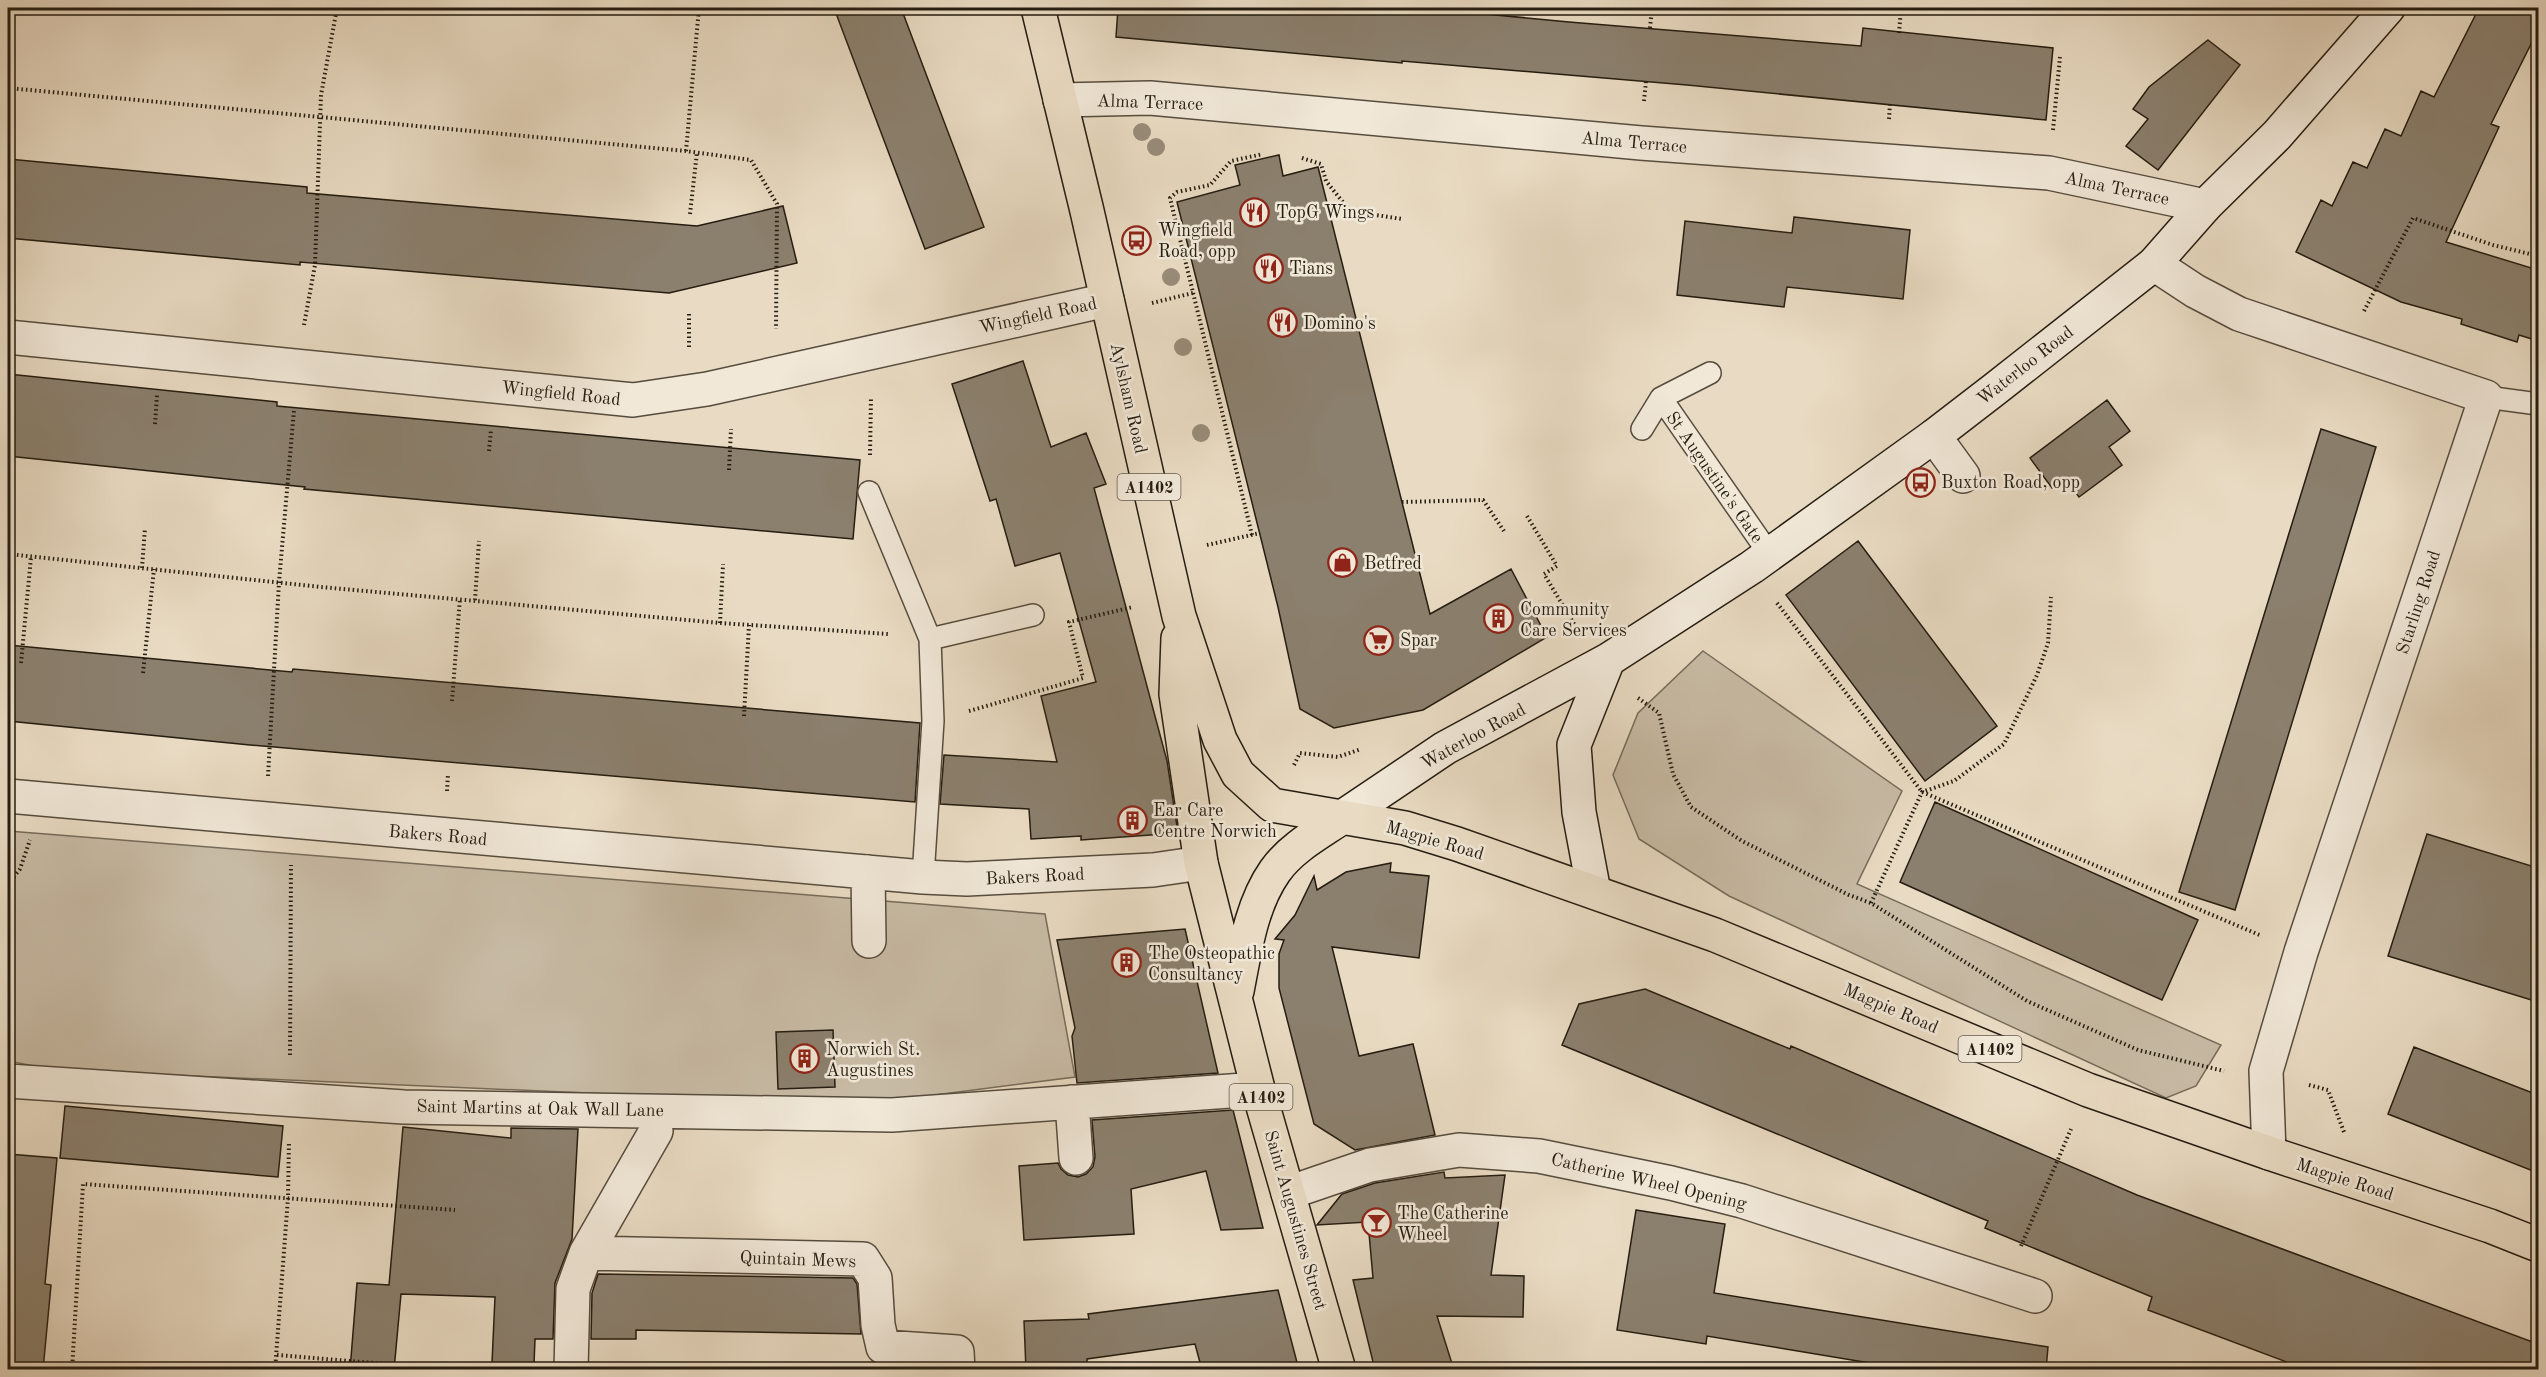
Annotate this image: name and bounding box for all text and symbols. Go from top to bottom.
street label: Alma Terrace [1096,92,1204,114]
street label: Alma Terrace [1580,129,1688,157]
street label: Alma Terrace [2063,169,2171,209]
restaurant icon: TopG Wings [1239,196,1271,228]
place label: TopG Wings [1276,204,1375,222]
place label: Wingfield Road, opp [1158,222,1236,261]
bus stop icon: Wingfield Road, opp [1121,224,1153,256]
restaurant icon: Tians [1252,252,1284,284]
place label: Tians [1289,260,1333,278]
street label: Wingfield Road [978,295,1099,337]
restaurant icon: Domino's [1266,307,1298,339]
place label: Domino's [1303,315,1376,333]
street label: Waterloo Road [1974,323,2077,409]
street label: Aylsham Road [1107,341,1150,455]
street label: Wingfield Road [500,379,621,409]
street label: St Augustine's Gate [1662,409,1766,547]
bus stop icon: Buxton Road, opp [1904,466,1936,498]
road number: A1402 [1118,474,1180,500]
place label: Buxton Road, opp [1941,474,2080,492]
shop icon: Betfred [1327,547,1359,579]
street label: Starling Road [2394,548,2444,656]
place label: Betfred [1364,555,1422,573]
place label: Community Care Services [1520,601,1627,640]
building icon: Community Care Services [1483,603,1515,635]
supermarket icon: Spar [1363,624,1395,656]
place label: Spar [1400,632,1437,650]
street label: Waterloo Road [1418,701,1529,773]
place label: Ear Care Centre Norwich [1153,802,1277,841]
building icon: Ear Care Centre Norwich [1116,804,1148,836]
street label: Magpie Road [1384,818,1486,864]
street label: Bakers Road [388,823,488,849]
street label: Bakers Road [985,865,1085,889]
place label: The Osteopathic Consultancy [1148,945,1275,984]
building icon: The Osteopathic Consultancy [1111,947,1143,979]
street label: Magpie Road [1840,981,1941,1037]
road number: A1402 [1958,1036,2022,1062]
place label: Norwich St. Augustines [826,1041,920,1080]
building icon: Norwich St. Augustines [789,1043,821,1075]
road number: A1402 [1230,1084,1292,1110]
street label: Saint Martins at Oak Wall Lane [416,1098,664,1120]
street label: Saint Augustines Street [1261,1128,1329,1312]
street label: Catherine Wheel Opening [1549,1151,1749,1213]
street label: Magpie Road [2294,1156,2396,1204]
place label: The Catherine Wheel [1397,1205,1509,1244]
bar icon: The Catherine Wheel [1360,1207,1392,1239]
street label: Quintain Mews [739,1249,857,1271]

